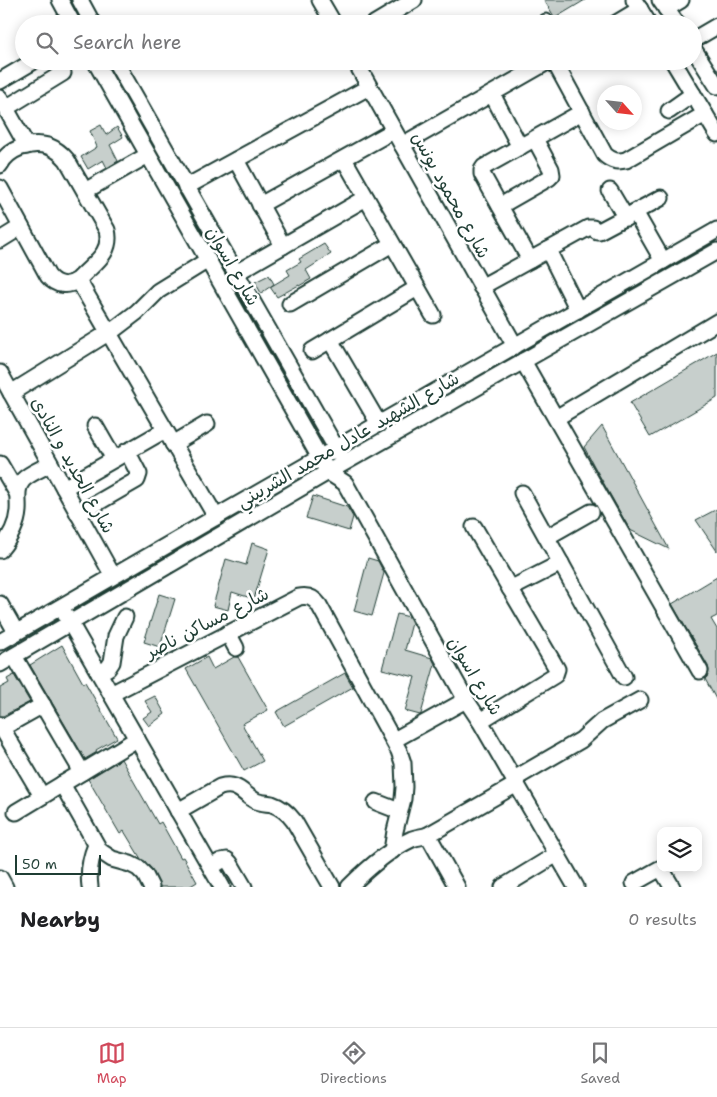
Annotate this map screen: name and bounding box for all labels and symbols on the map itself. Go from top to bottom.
north arrow [597,85,642,130]
street label: شارع محمود يونس [406,128,496,262]
street label: شارع اسوان [201,222,265,310]
street label: شارع الشهيد عادل محمد الشربيني [232,366,466,517]
street label: شارع الحديد و النادى [26,392,120,538]
street label: شارع مساكن ناصر [139,582,273,665]
street label: شارع اسوان [442,632,508,720]
scale bar [15,852,101,875]

